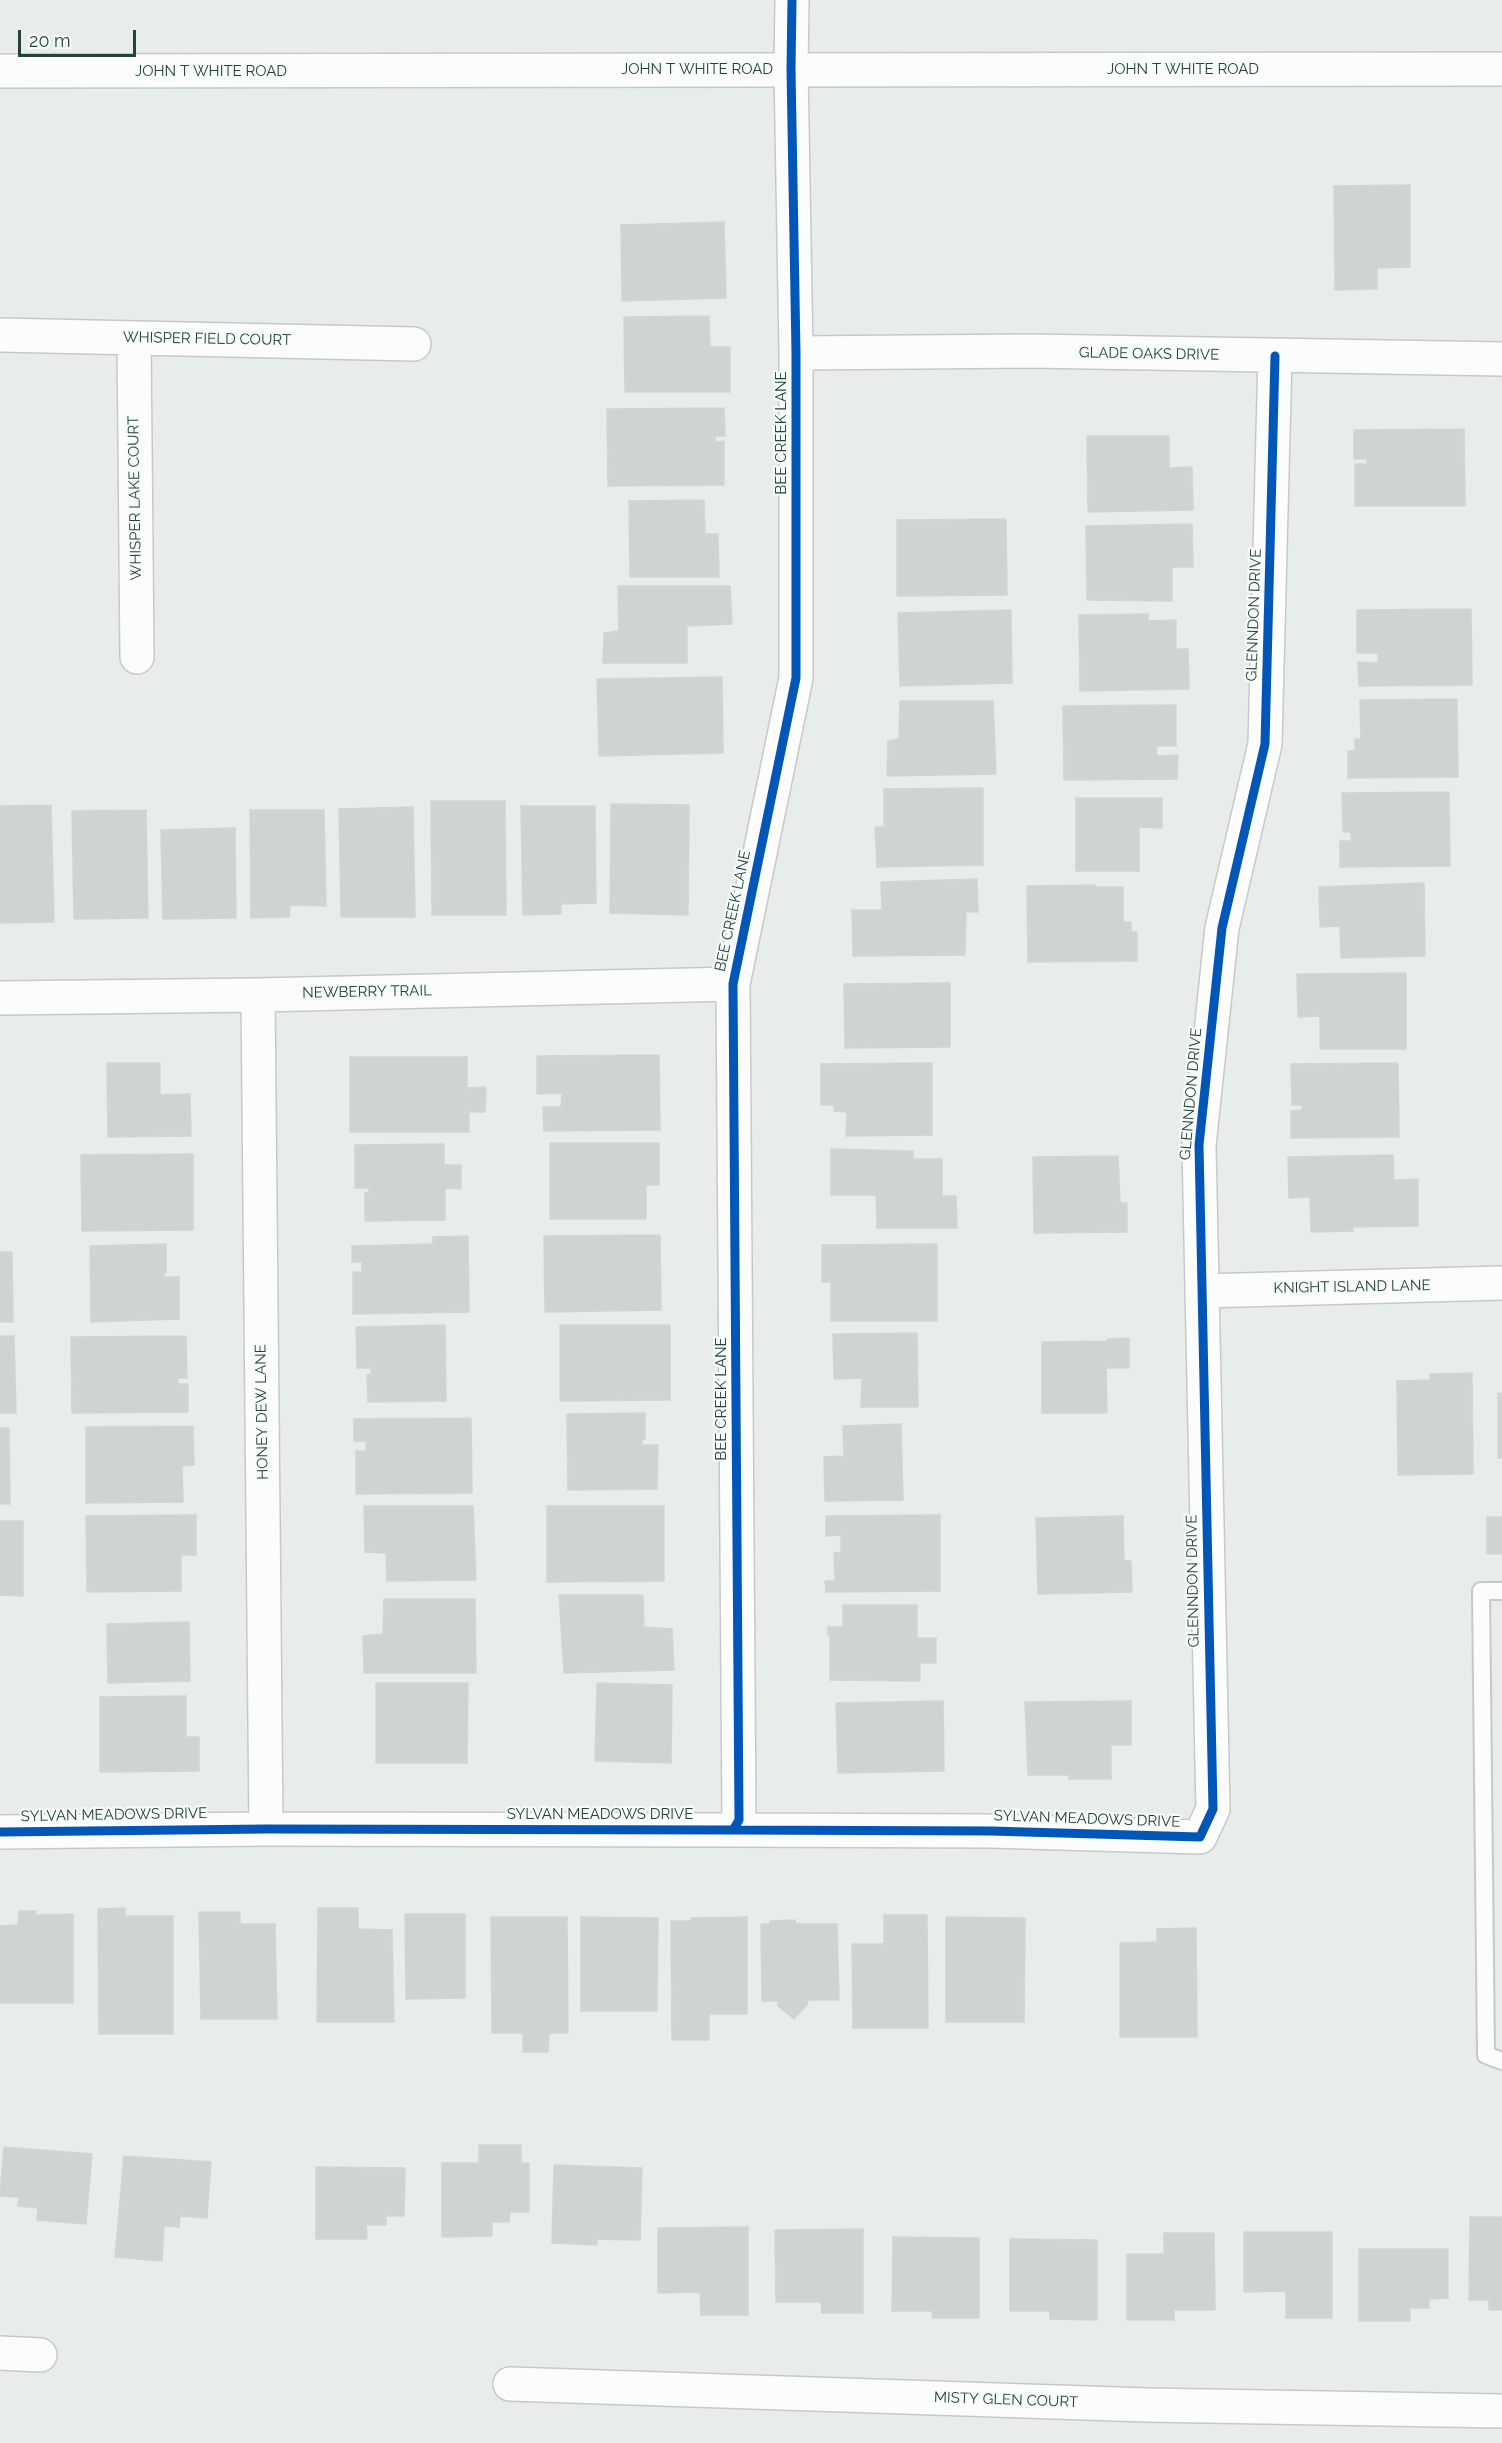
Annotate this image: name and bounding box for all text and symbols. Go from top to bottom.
scale bar [21,18,140,56]
text: 20 m [29,30,71,51]
street label: JOHN T WHITE ROAD [621,60,773,78]
street label: JOHN T WHITE ROAD [1107,60,1259,78]
street label: JOHN T WHITE ROAD [135,62,287,80]
street label: WHISPER FIELD COURT [123,329,291,349]
street label: GLADE OAKS DRIVE [1079,344,1219,364]
street label: BEE CREEK LANE [772,371,790,495]
street label: WHISPER LAKE COURT [125,415,145,581]
street label: GLENNDON DRIVE [1243,548,1265,682]
street label: BEE CREEK LANE [711,849,755,973]
street label: NEWBERRY TRAIL [302,982,432,1002]
street label: GLENNDON DRIVE [1176,1027,1206,1161]
street label: KNIGHT ISLAND LANE [1273,1277,1431,1297]
street label: BEE CREEK LANE [712,1337,730,1461]
street label: HONEY DEW LANE [252,1344,272,1480]
street label: GLENNDON DRIVE [1183,1514,1203,1648]
street label: SYLVAN MEADOWS DRIVE [21,1804,207,1826]
street label: SYLVAN MEADOWS DRIVE [507,1805,693,1823]
street label: SYLVAN MEADOWS DRIVE [993,1807,1181,1831]
street label: MISTY GLEN COURT [934,2388,1078,2412]

